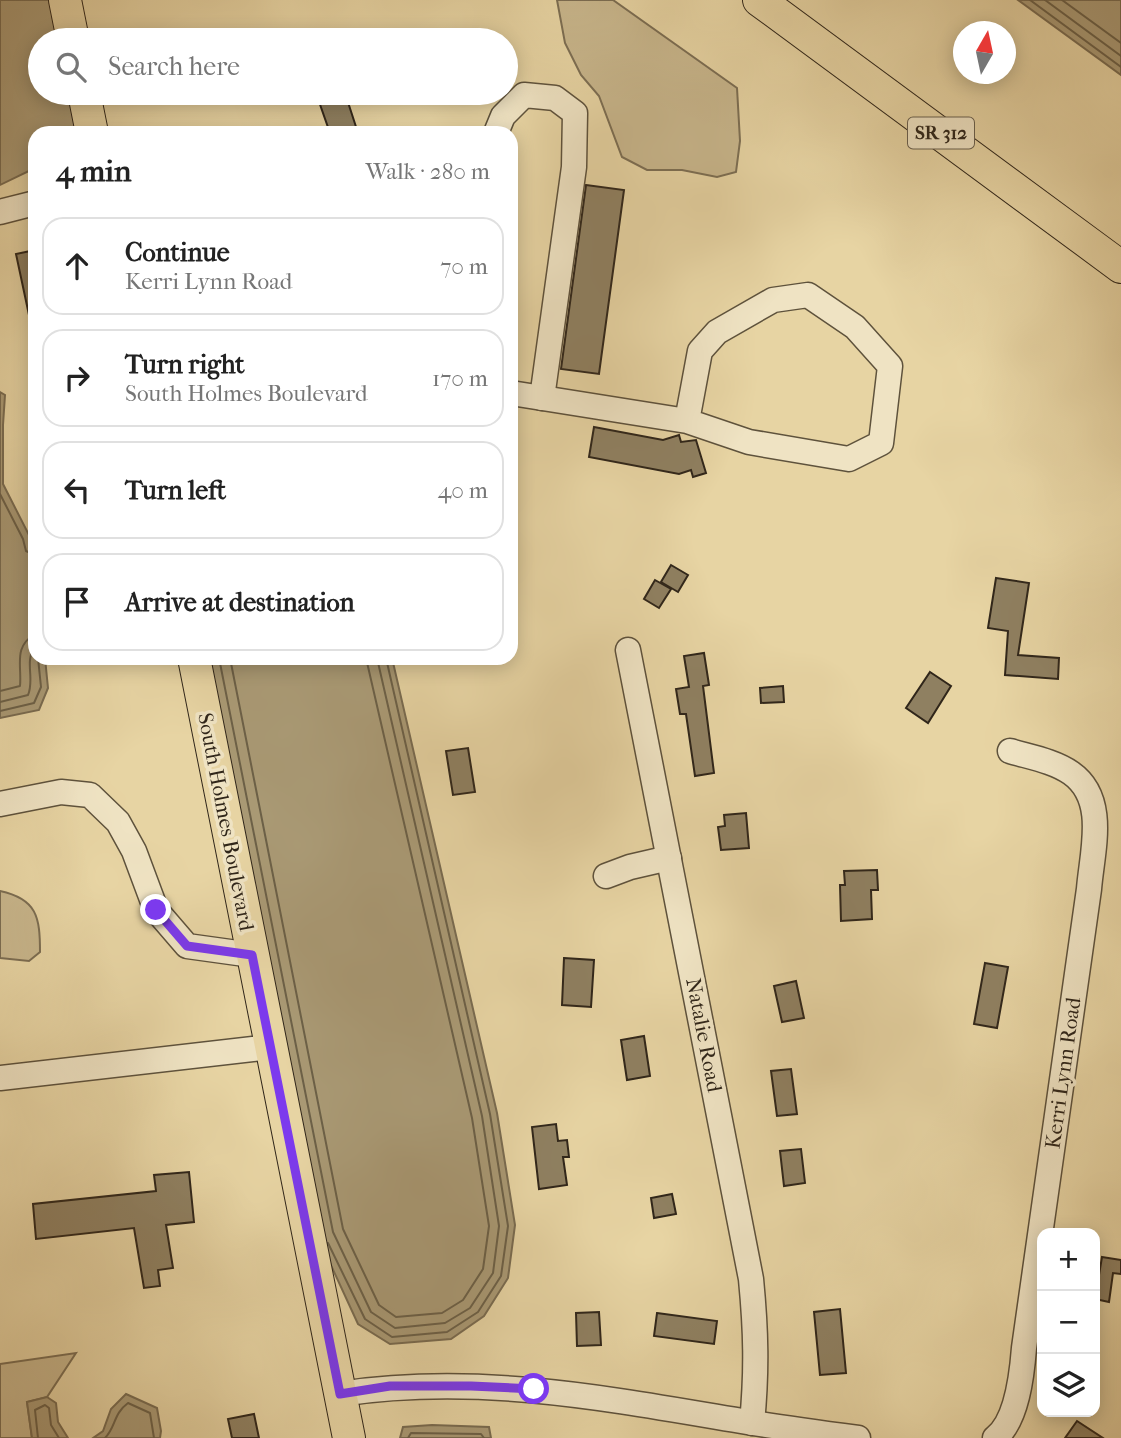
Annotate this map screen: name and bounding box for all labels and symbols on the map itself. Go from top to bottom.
north arrow [953,21,1016,84]
road number: SR 312 [908,118,974,148]
street label: South Holmes Boulevard [193,711,259,934]
route end [140,894,171,925]
street label: Natalie Road [681,976,727,1095]
street label: Kerri Lynn Road [1040,995,1086,1150]
route start [518,1373,549,1404]

